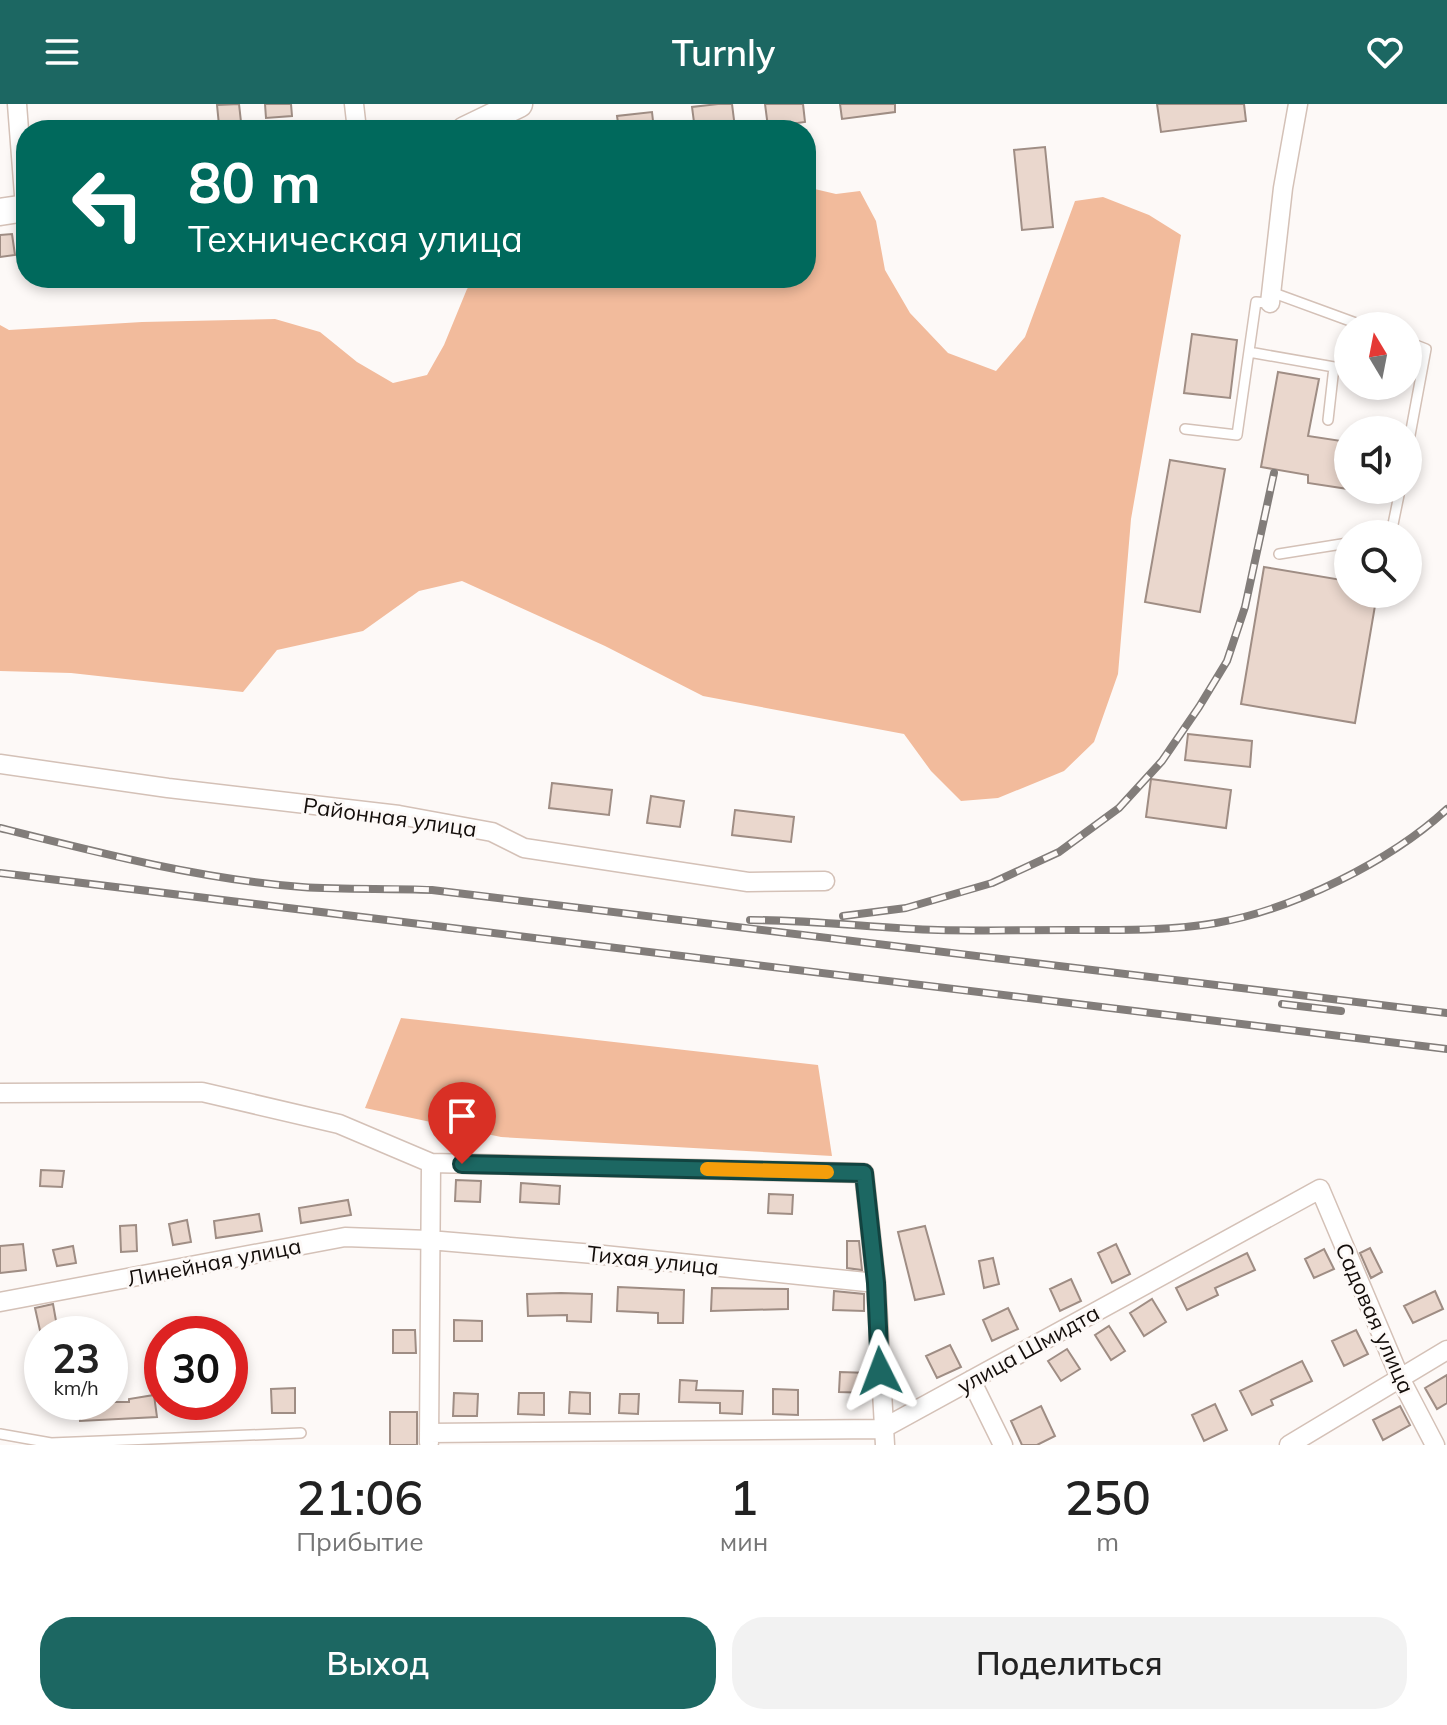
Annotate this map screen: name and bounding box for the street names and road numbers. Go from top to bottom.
street label: Районная улица [301,791,479,843]
street label: Линейная улица [125,1231,303,1293]
street label: Садовая улица [1329,1238,1421,1398]
street label: Тихая улица [586,1239,720,1281]
street label: улица Шмидта [952,1298,1104,1400]

